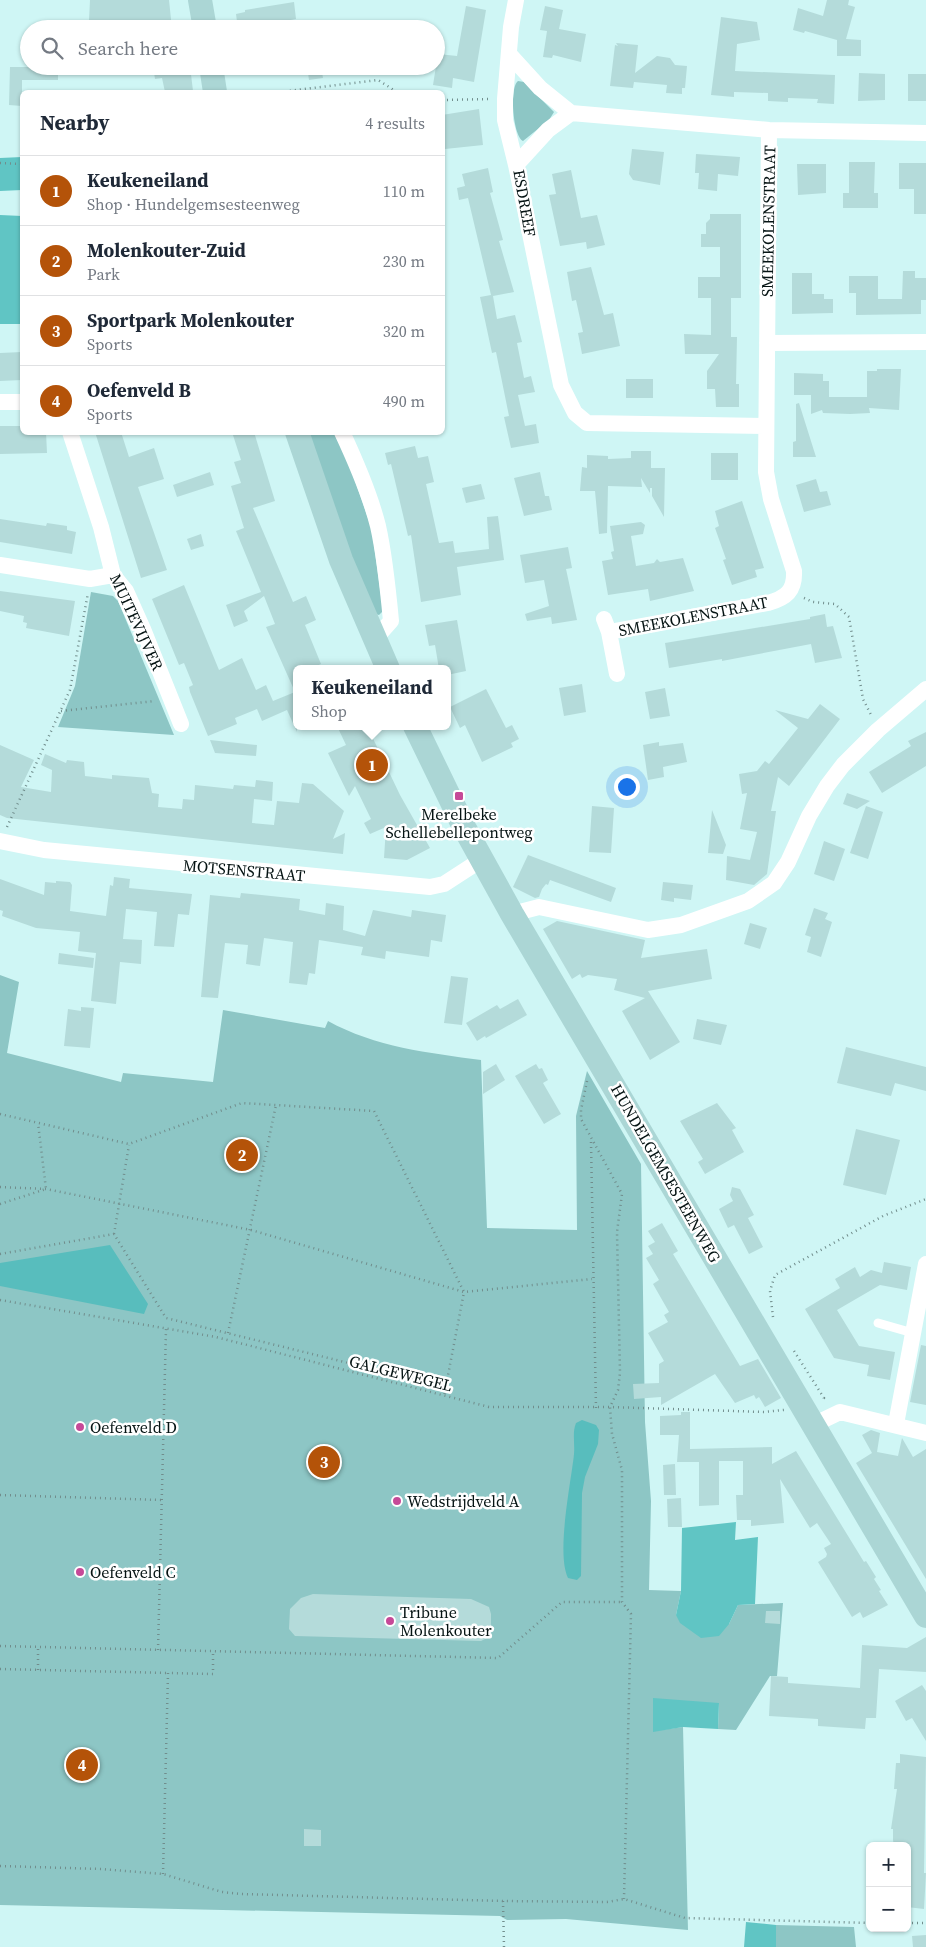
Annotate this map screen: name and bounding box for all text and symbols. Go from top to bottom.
search box [20,20,445,75]
icon: search [38,34,66,62]
text: Search here [78,35,178,61]
text: Nearby [40,108,110,137]
text: 4 results [365,112,425,134]
street label: SMEEKOLENSTRAAT [756,145,780,297]
text: Keukeneiland [87,167,209,193]
street label: ESDREEF [508,168,542,238]
text: 1 [52,180,60,202]
text: 110 m [383,180,425,202]
text: Shop · Hundelgemsesteenweg [87,193,300,215]
text: Molenkouter-Zuid [87,237,246,263]
text: 2 [52,250,60,272]
text: 230 m [383,250,425,272]
text: Park [87,263,120,285]
text: Sportpark Molenkouter [87,307,294,333]
text: 3 [52,320,60,342]
text: 320 m [383,320,425,342]
text: Sports [87,333,132,355]
text: Oefenveld B [87,377,191,403]
text: 4 [52,390,60,412]
text: 490 m [383,390,425,412]
text: Sports [87,403,132,425]
street label: MUITEVIJVER [105,570,169,674]
street label: SMEEKOLENSTRAAT [616,591,770,641]
popup [293,665,451,730]
text: Keukeneiland [311,674,433,700]
text: Shop [311,700,347,722]
pin: 1 [356,746,388,784]
your location [614,774,640,800]
marker: Merelbeke Schellebellepontweg [453,790,465,802]
place label: Merelbeke Schellebellepontweg [385,803,533,843]
street label: MOTSENSTRAAT [182,854,306,886]
street label: HUNDELGEMSESTEENWEG [606,1080,726,1266]
pin: 2 [226,1136,258,1174]
street label: GALGEWEGEL [347,1350,455,1396]
place label: Oefenveld D [90,1416,177,1438]
marker: Oefenveld D [74,1421,86,1433]
pin: 3 [308,1443,340,1481]
place label: Wedstrijdveld A [407,1490,520,1512]
marker: Wedstrijdveld A [391,1495,403,1507]
place label: Oefenveld C [90,1561,176,1583]
marker: Oefenveld C [74,1566,86,1578]
place label: Tribune Molenkouter [400,1601,492,1641]
marker: Tribune Molenkouter [384,1615,396,1627]
pin: 4 [66,1746,98,1784]
map controls [866,1842,911,1932]
button: + [866,1842,911,1887]
button: − [866,1887,911,1932]

